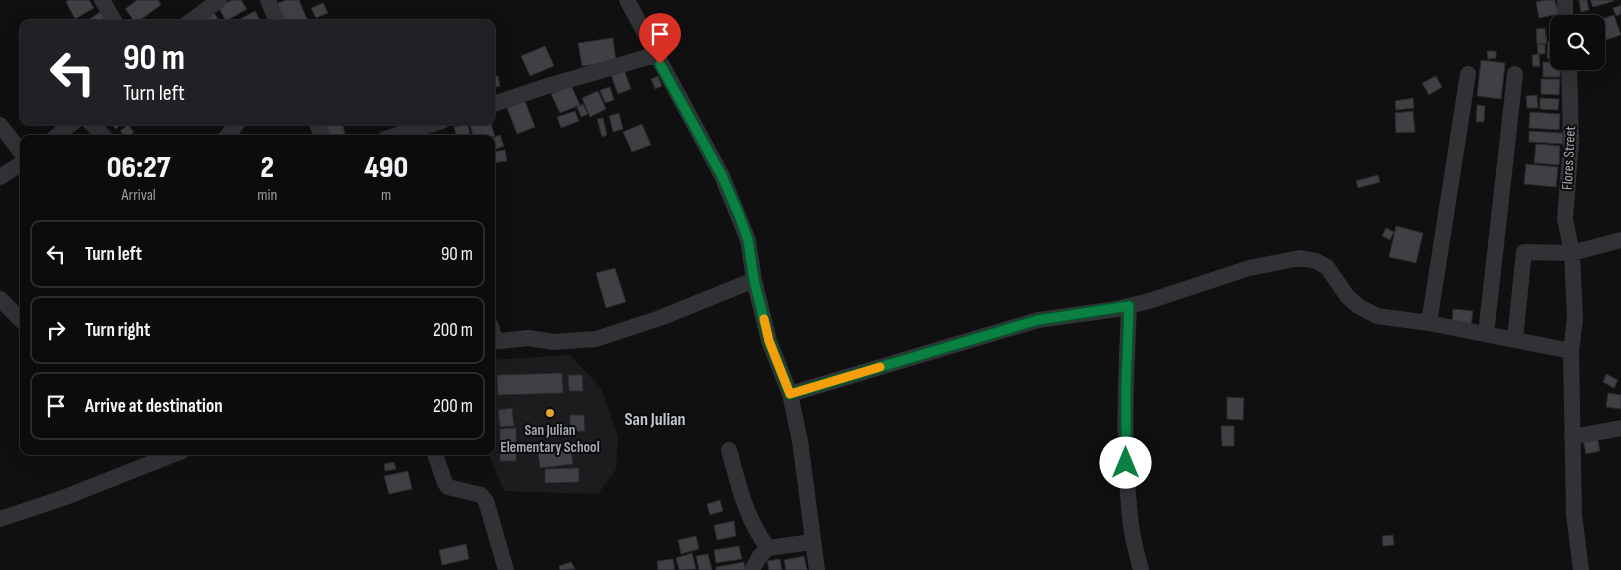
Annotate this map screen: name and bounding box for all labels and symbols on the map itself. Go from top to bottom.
pin [639,13,681,64]
street label: Flores Street [1558,125,1580,191]
marker: San Julian Elementary School [544,407,556,419]
district label: San Julian [624,409,686,430]
place label: San Julian Elementary School [500,421,600,457]
position arrow [1099,436,1151,488]

